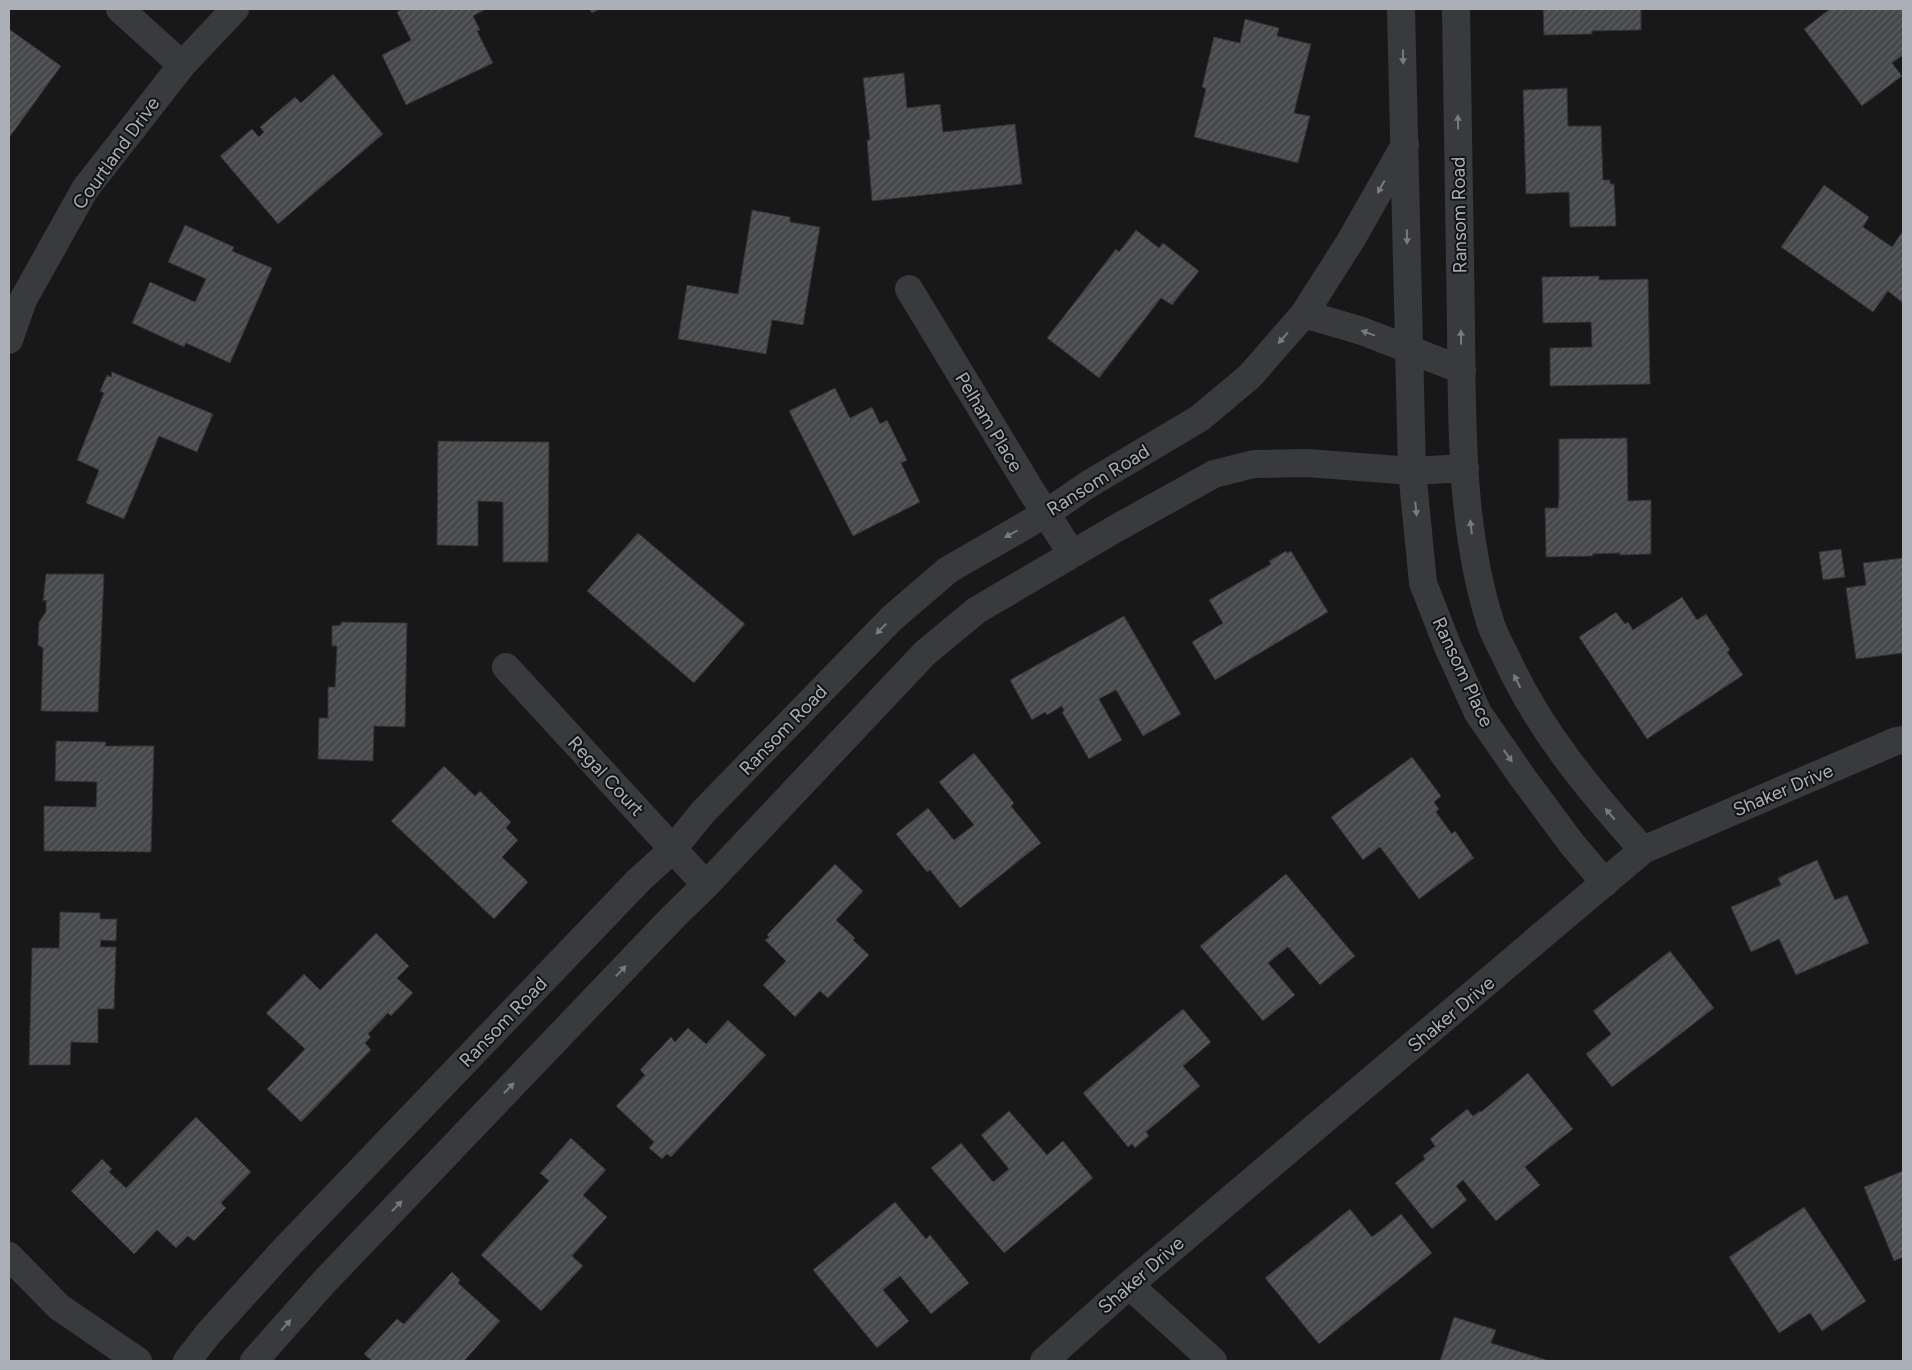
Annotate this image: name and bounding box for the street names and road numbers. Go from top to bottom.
street label: Courtland Drive [68,92,164,214]
street label: Ransom Road [1446,156,1472,274]
street label: Pelham Place [950,368,1028,476]
street label: Ransom Road [1042,439,1154,521]
street label: Ransom Place [1428,613,1498,731]
street label: Ransom Road [734,680,832,780]
street label: Regal Court [563,731,649,821]
street label: Shaker Drive [1730,759,1836,821]
street label: Shaker Drive [1403,971,1499,1057]
street label: Ransom Road [454,972,552,1072]
street label: Shaker Drive [1093,1231,1189,1319]

